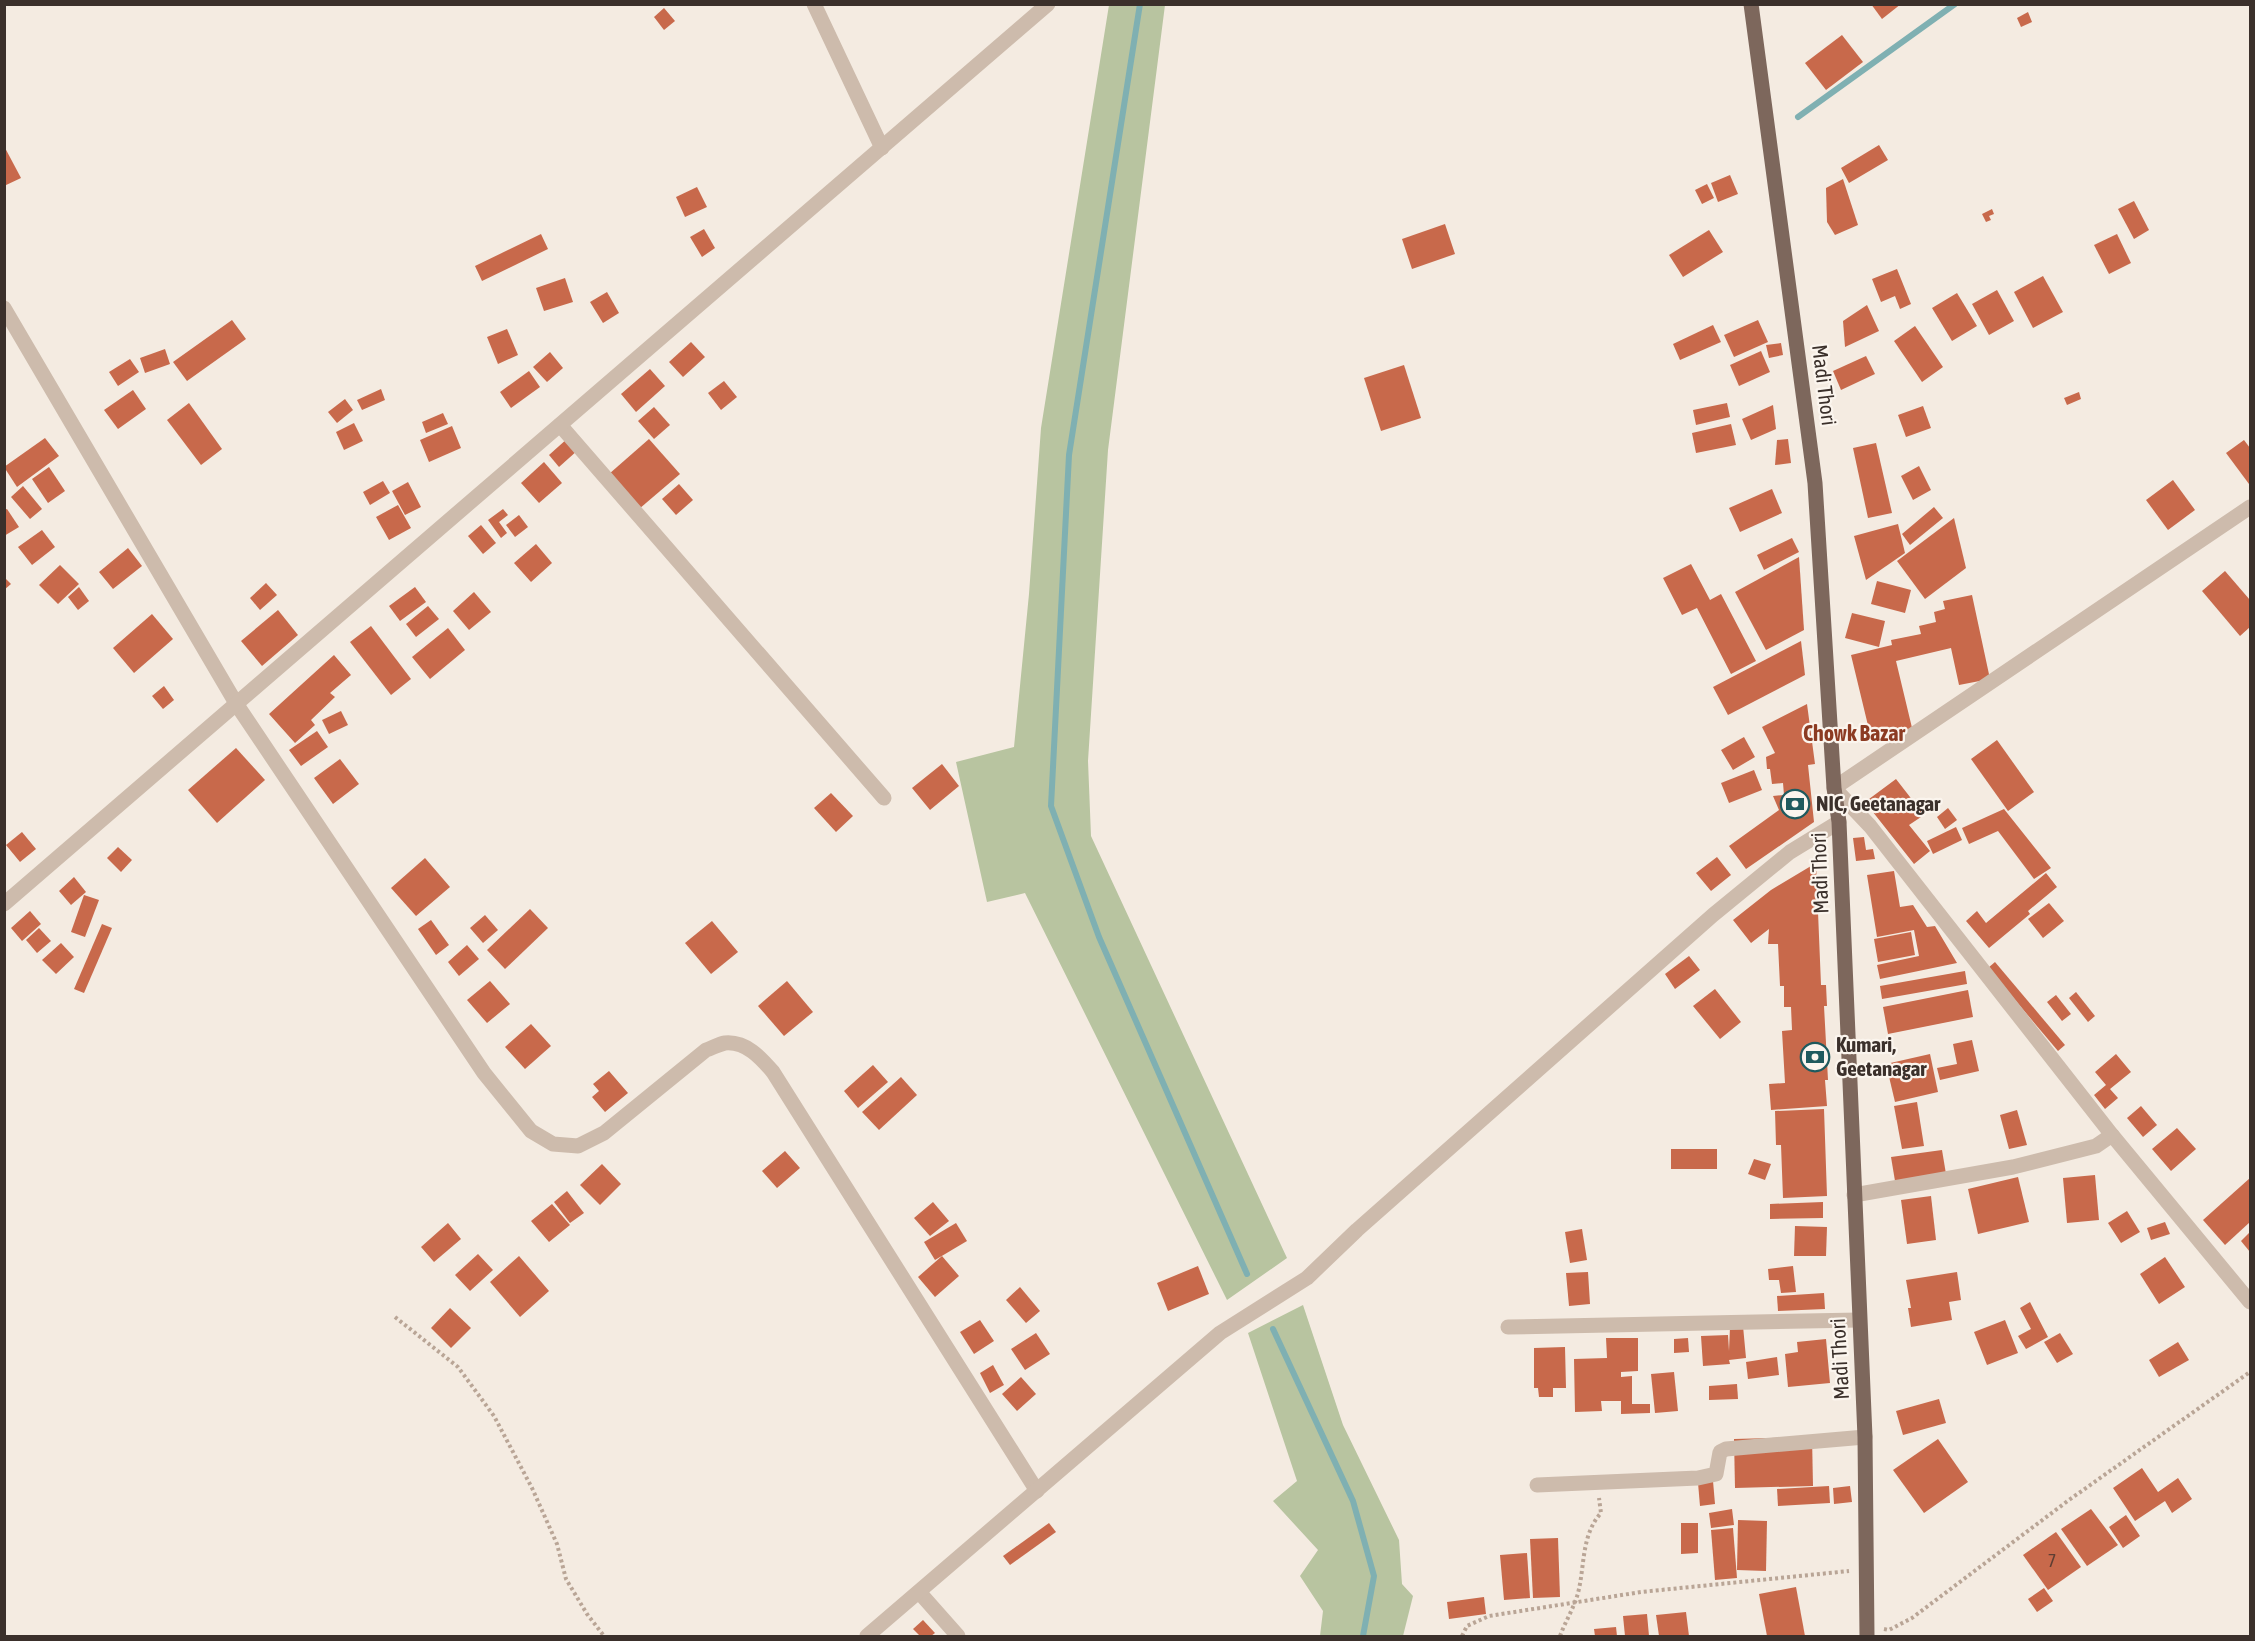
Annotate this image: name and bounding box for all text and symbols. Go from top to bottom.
street label: Madi Thori [1808,343,1842,427]
district label: Chowk Bazar [1803,720,1905,746]
bank icon: NIC, Geetanagar [1779,788,1811,820]
place label: NIC, Geetanagar [1816,791,1941,815]
street label: Madi Thori [1806,832,1832,914]
place label: Kumari, Geetanagar [1836,1032,1927,1080]
bank icon: Kumari, Geetanagar [1799,1041,1831,1073]
street label: Madi Thori [1825,1318,1853,1400]
house number: 7 [2048,1550,2056,1571]

